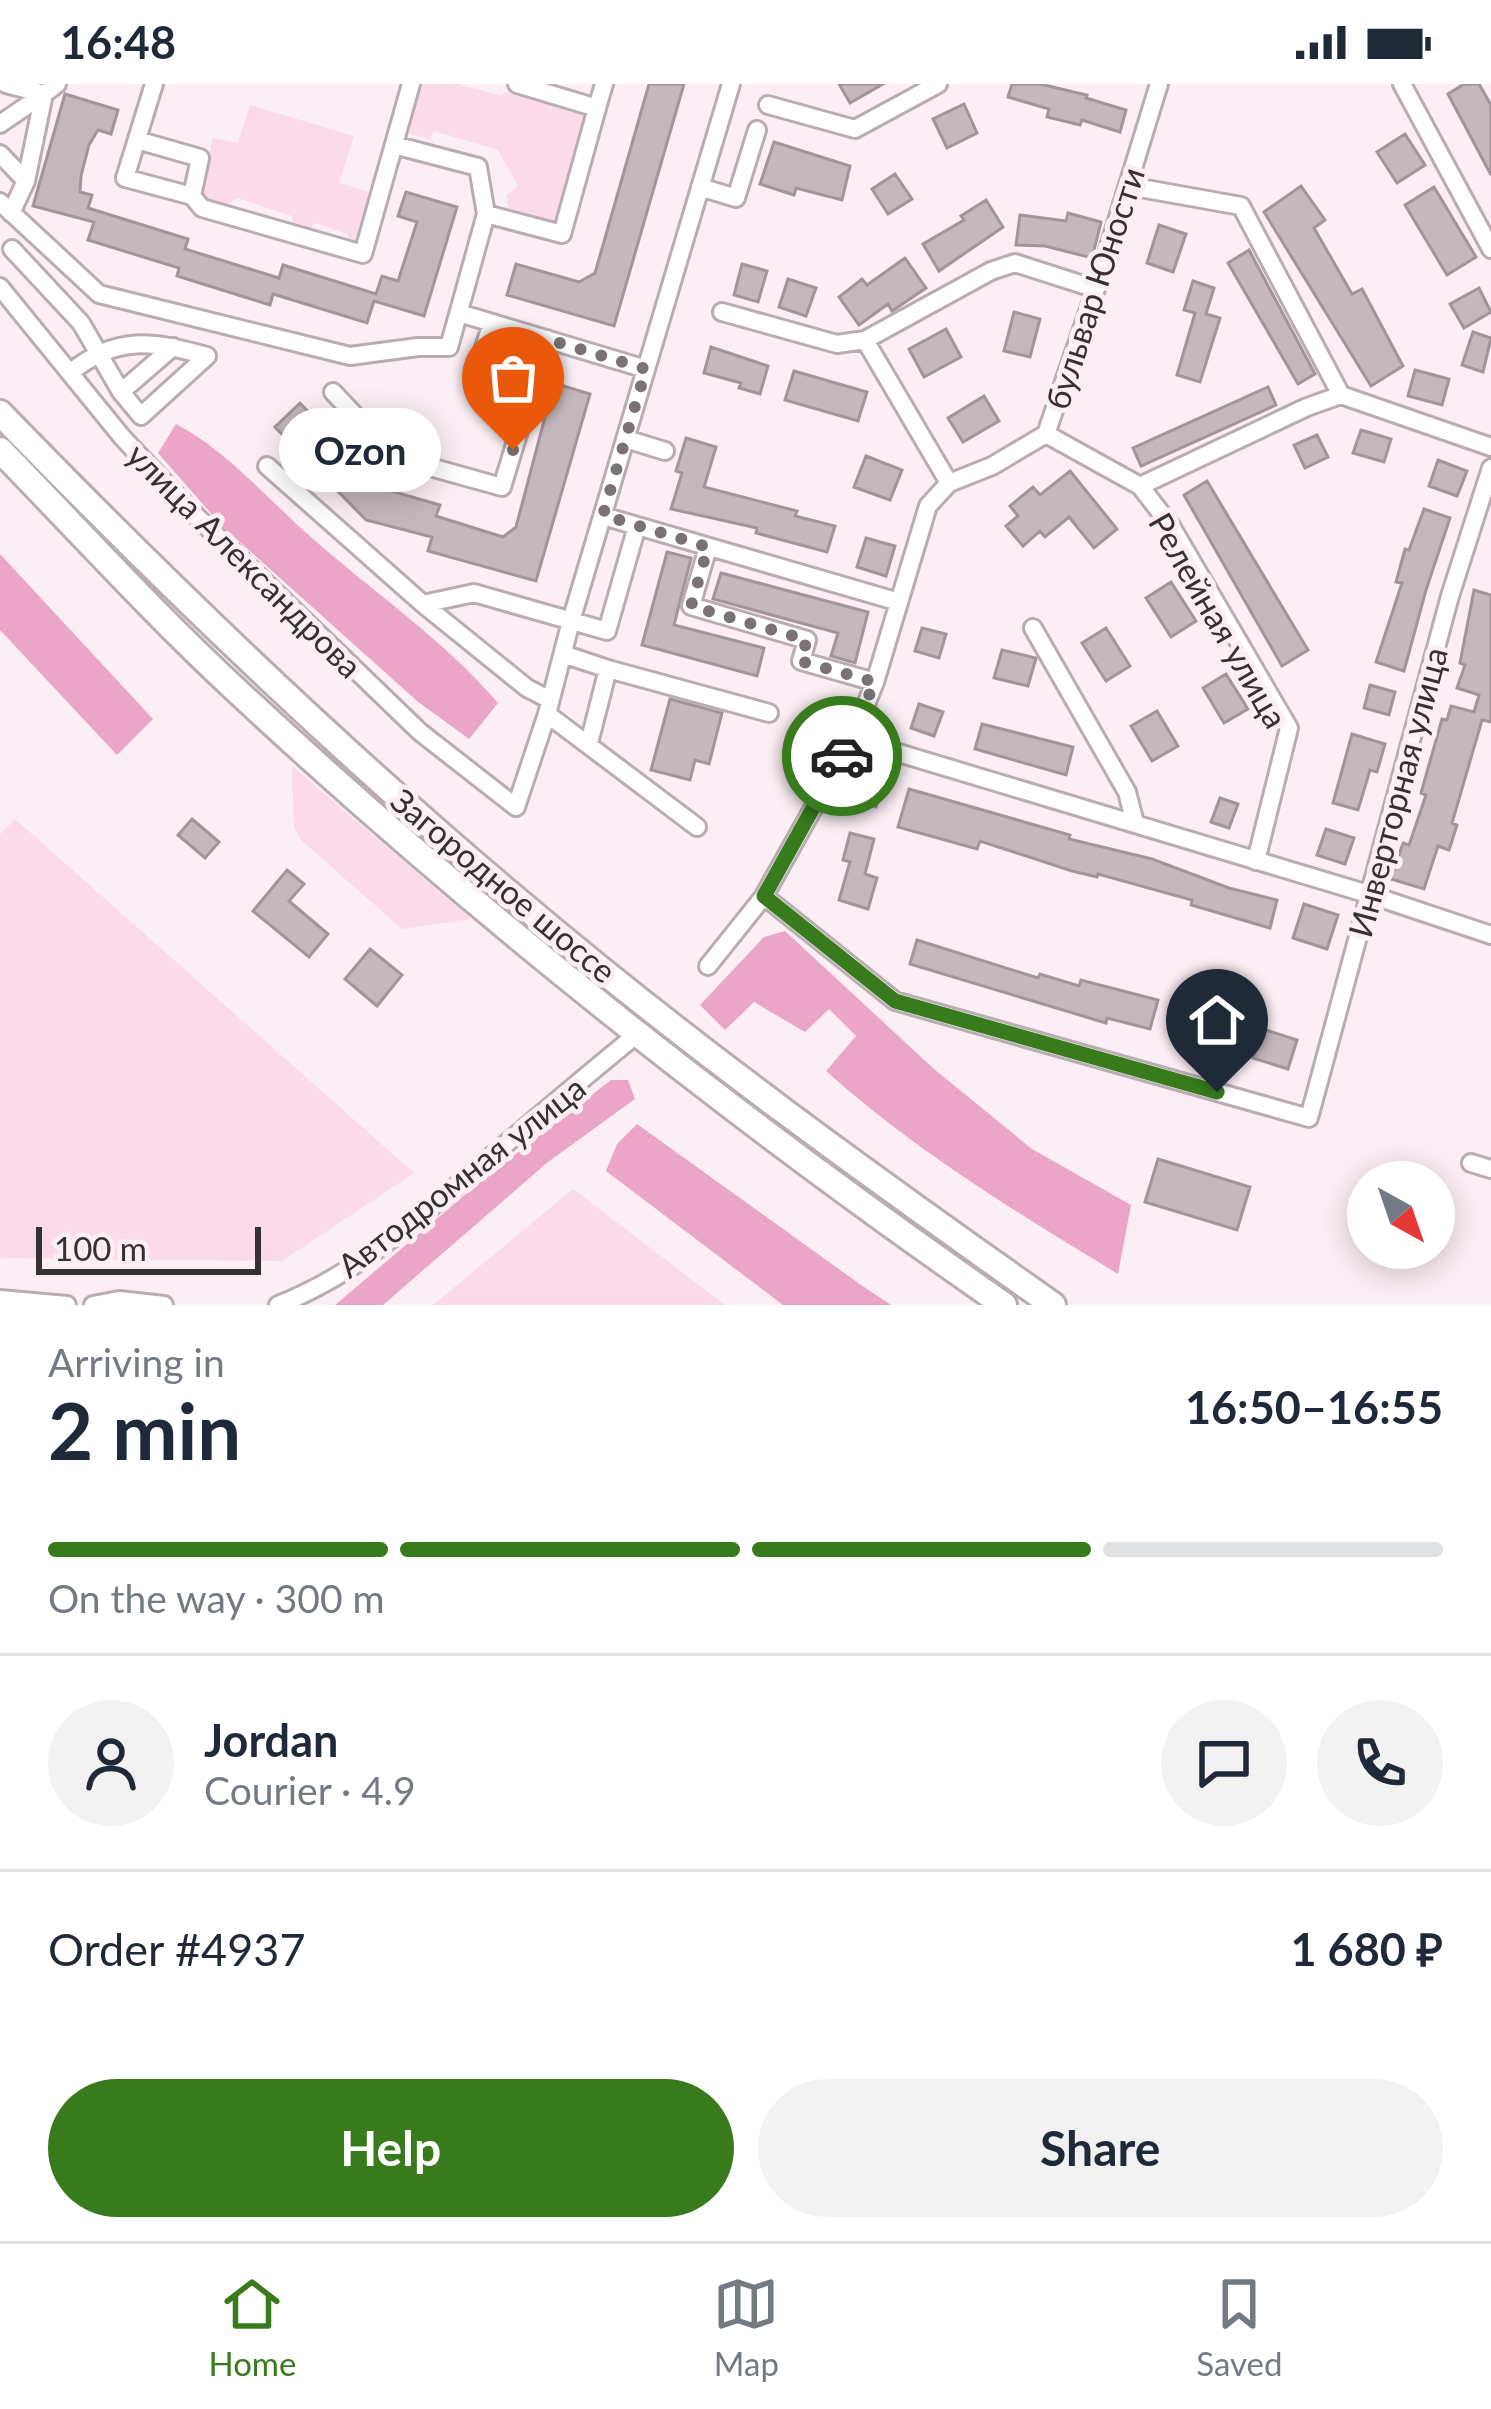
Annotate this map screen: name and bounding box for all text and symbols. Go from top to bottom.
text: 16:48 [60,15,176,69]
street label: бульвар Юности [1036,162,1152,414]
pin [462,327,564,450]
icon: bag [480,345,546,411]
callout: Ozon [279,408,441,492]
text: Ozon [313,427,407,473]
street label: улица Александрова [119,434,371,686]
street label: Релейная улица [1141,505,1297,735]
street label: Инверторная улица [1339,643,1455,941]
courier [782,696,902,816]
icon: car [809,723,875,789]
street label: Загородное шоссе [384,779,624,991]
pin [1166,969,1268,1092]
icon: home [1184,987,1250,1053]
street label: Автодромная улица [329,1067,593,1285]
north arrow [1347,1161,1455,1269]
map controls [1347,1161,1455,1269]
scale bar [36,1221,261,1274]
text: 100 m [54,1228,147,1268]
text: Arriving in [48,1339,225,1385]
text: 16:50–16:55 [1185,1380,1443,1434]
text: 2 min [48,1383,241,1477]
text: On the way · 300 m [48,1575,385,1621]
button: person [48,1700,174,1826]
button: chat [1161,1700,1287,1826]
button: phone [1317,1700,1443,1826]
text: Jordan [204,1713,338,1767]
text: Courier · 4.9 [204,1767,416,1813]
text: Order #4937 [48,1922,306,1976]
text: 1 680 ₽ [1291,1922,1443,1976]
button: Help [48,2079,734,2217]
button: Share [758,2079,1443,2217]
tab: Home [208,2271,296,2383]
tab: Map [713,2271,779,2383]
tab: Saved [1196,2271,1283,2383]

